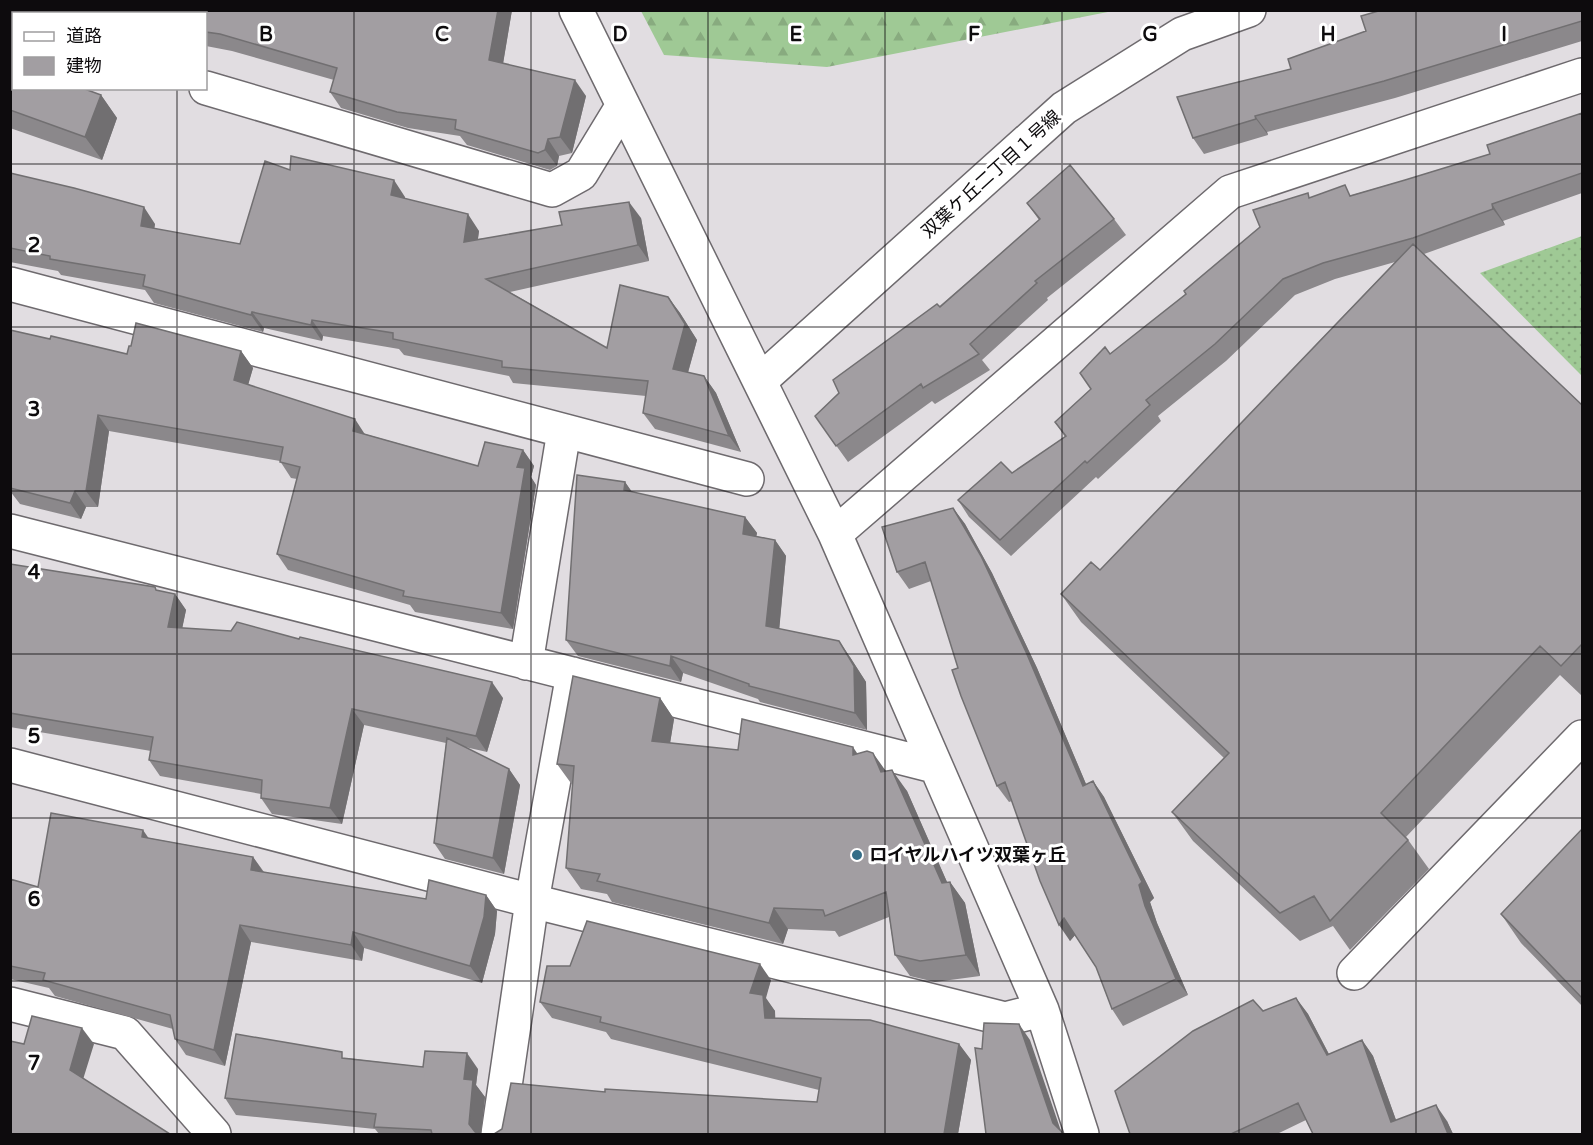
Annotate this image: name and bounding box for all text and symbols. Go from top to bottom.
legend [12,12,207,90]
text: B [259,23,273,47]
text: C [435,23,449,47]
text: D [612,23,628,47]
text: E [790,23,803,47]
text: F [968,23,980,47]
text: G [1142,23,1158,47]
text: H [1320,23,1336,47]
text: I [1501,23,1507,47]
text: 道路 [66,25,102,47]
text: 建物 [66,55,102,77]
street label: 双葉ケ丘二丁目１号線 [917,106,1065,242]
text: 2 [28,234,40,258]
text: 3 [28,398,40,422]
text: 4 [28,561,41,585]
text: 5 [28,725,40,749]
place label: ロイヤルハイツ双葉ヶ丘 [869,844,1066,866]
marker: ロイヤルハイツ双葉ヶ丘 [850,848,864,862]
text: 6 [28,888,40,912]
text: 7 [28,1052,40,1076]

